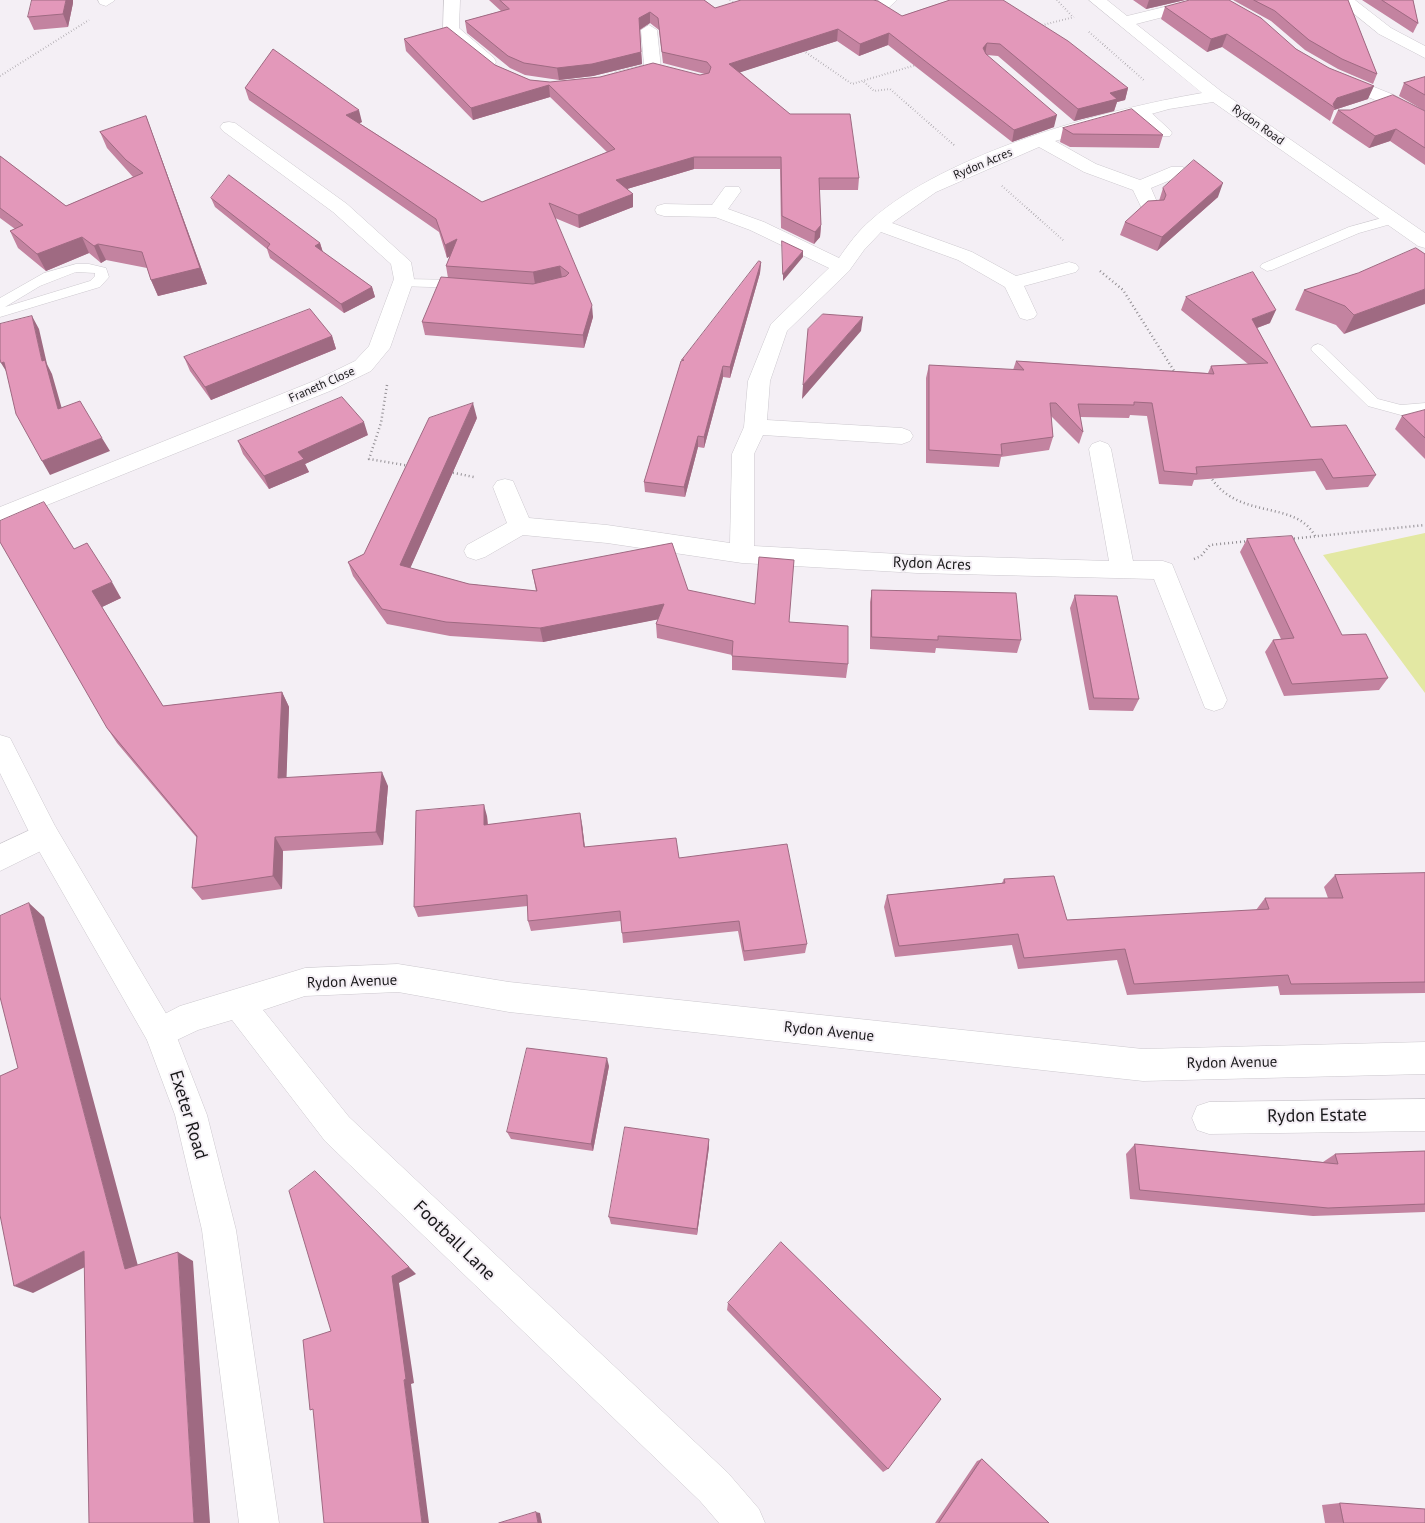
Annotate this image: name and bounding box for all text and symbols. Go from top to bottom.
street label: Rydon Road [1229,102,1287,148]
street label: Rydon Acres [951,145,1015,183]
street label: Franeth Close [287,364,357,406]
street label: Rydon Acres [893,554,971,574]
street label: Rydon Avenue [306,971,398,993]
street label: Rydon Avenue [783,1018,875,1046]
street label: Rydon Avenue [1187,1053,1277,1073]
street label: Exeter Road [164,1068,212,1162]
street label: Rydon Estate [1267,1104,1367,1128]
street label: Football Lane [409,1197,499,1285]

